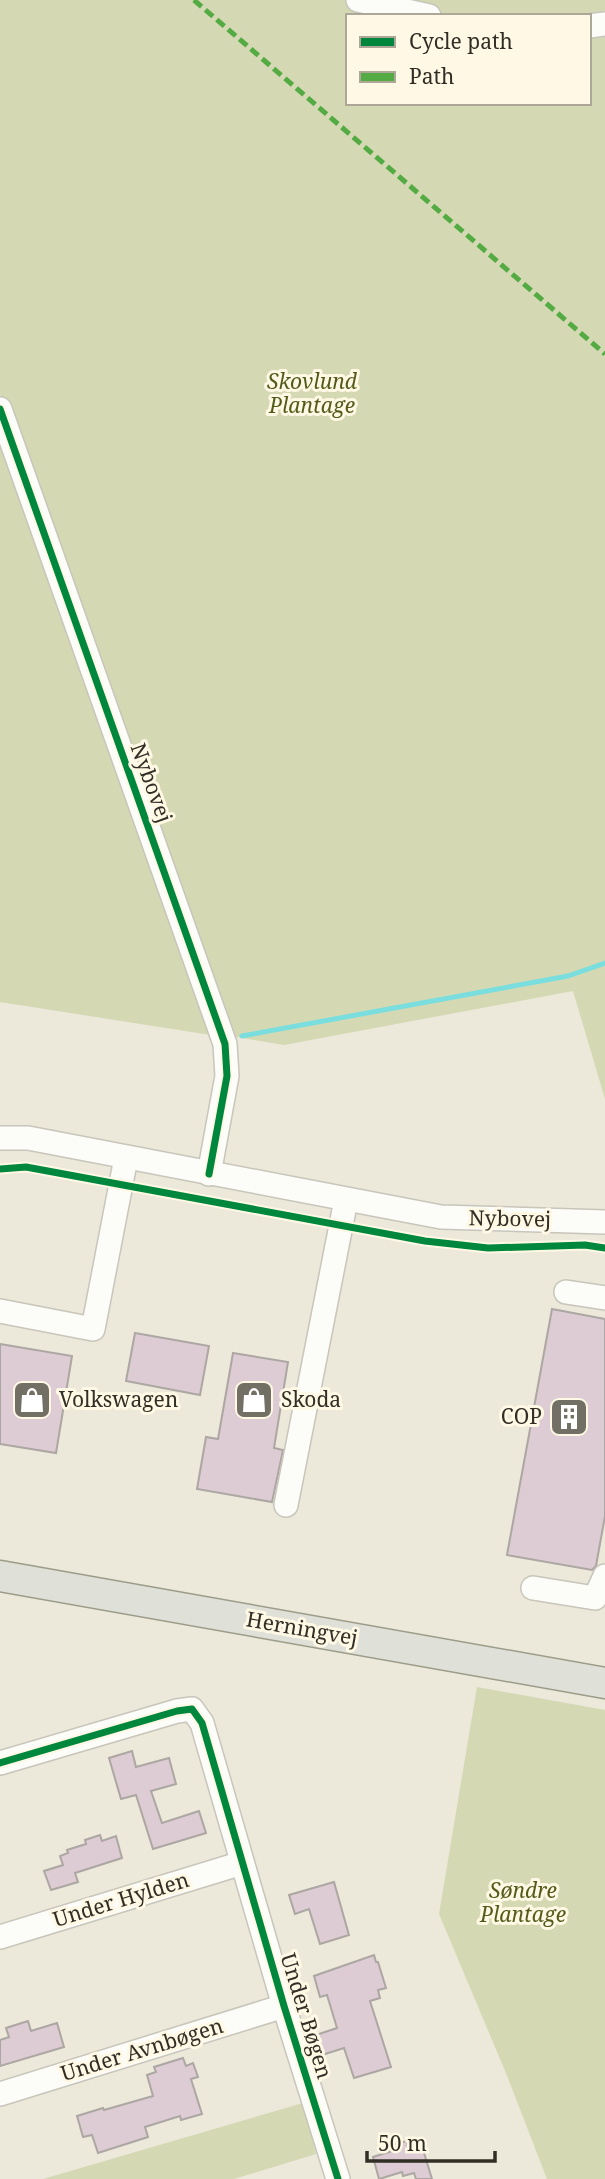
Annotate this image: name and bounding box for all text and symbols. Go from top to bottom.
legend [346,14,591,105]
text: Cycle path [409,27,513,55]
text: Path [409,62,454,90]
park label: Skovlund Plantage [267,367,358,419]
street label: Nybovej [125,739,179,826]
street label: Nybovej [468,1203,552,1233]
shop icon: Volkswagen [11,1379,53,1421]
shop icon: Skoda [233,1379,275,1421]
place label: Volkswagen [59,1385,178,1413]
place label: Skoda [281,1385,341,1413]
building icon: COP [548,1396,590,1438]
place label: COP [501,1402,542,1430]
street label: Herningvej [244,1604,360,1652]
street label: Under Hylden [49,1865,192,1933]
park label: Søndre Plantage [479,1876,566,1928]
street label: Under Bøgen [275,1949,339,2082]
street label: Under Avnbøgen [57,2011,226,2087]
scale bar [367,2120,495,2164]
text: 50 m [378,2129,427,2157]

